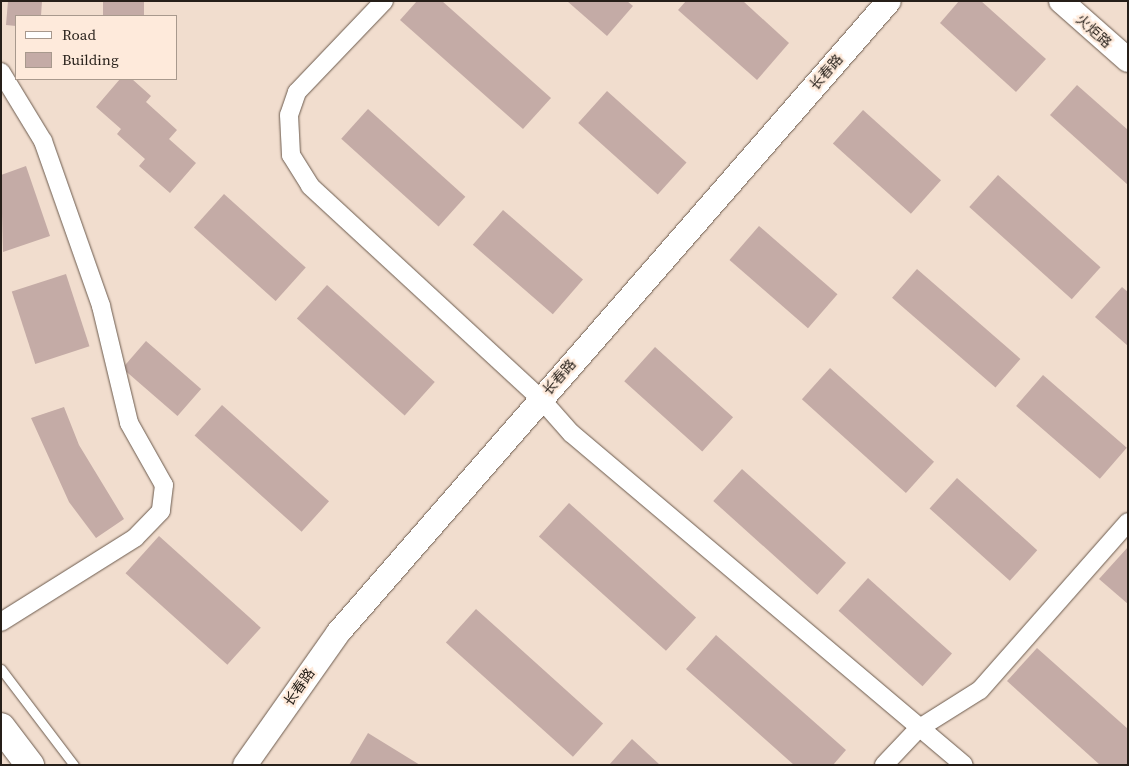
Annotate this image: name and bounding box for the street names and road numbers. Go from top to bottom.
street label: 火炬路 [1073,11,1115,51]
street label: 长春路 [806,51,846,93]
street label: 长春路 [539,356,579,398]
street label: 长春路 [280,665,318,709]

